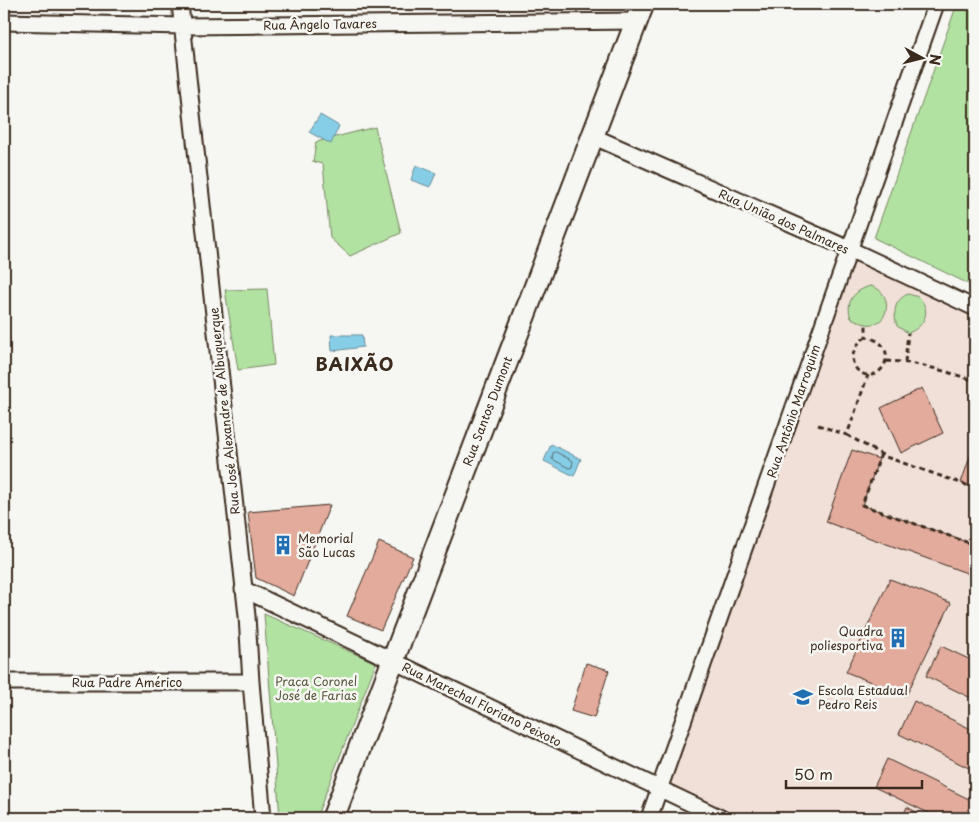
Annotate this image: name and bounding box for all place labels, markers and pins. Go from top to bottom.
place label: Memorial São Lucas [298,529,355,561]
building icon: Memorial São Lucas [272,534,294,556]
place label: Quadra poliesportiva [810,622,883,654]
building icon: Quadra poliesportiva [887,627,909,649]
place label: Escola Estadual Pedro Reis [818,681,908,713]
school or university icon: Escola Estadual Pedro Reis [792,686,814,708]

